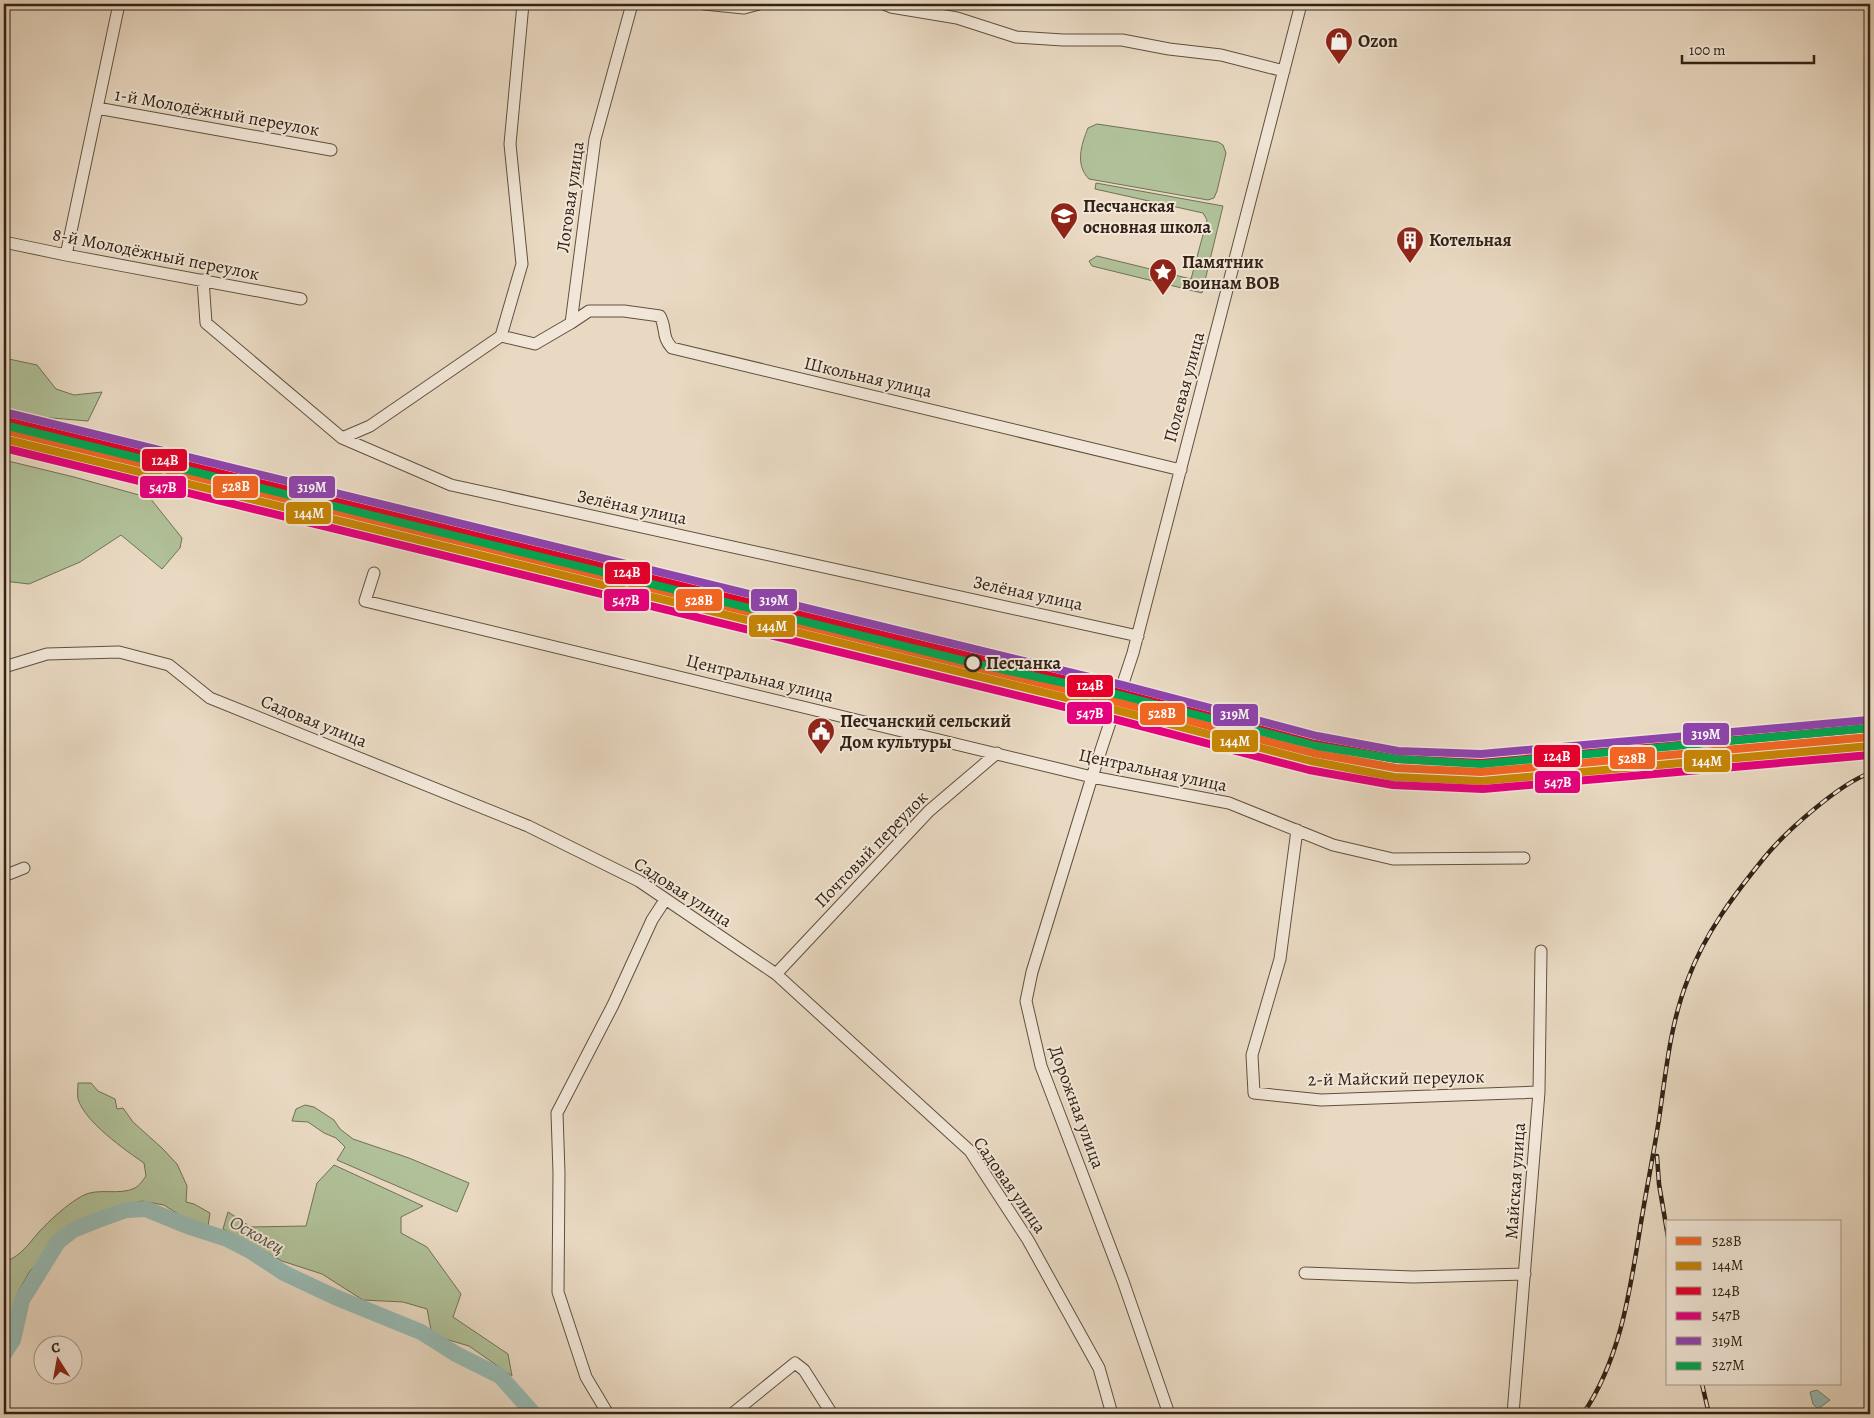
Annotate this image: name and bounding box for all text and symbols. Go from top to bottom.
shop icon: Ozon [1324,26,1354,65]
place label: Ozon [1358,29,1398,53]
scale bar [1682,32,1814,64]
text: 100 m [1689,40,1726,60]
street label: 1-й Молодёжный переулок [113,82,321,142]
street label: Логовая улица [550,139,590,254]
place label: Песчанская основная школа [1083,194,1212,239]
school or university icon: Песчанская основная школа [1049,201,1079,240]
street label: 8-й Молодёжный переулок [51,222,261,286]
building icon: Котельная [1395,225,1425,264]
place label: Котельная [1429,228,1512,252]
place label: Памятник воинам ВОВ [1182,250,1280,295]
place icon: Памятник воинам ВОВ [1148,257,1178,296]
street label: Полевая улица [1158,328,1210,445]
street label: Школьная улица [802,351,935,404]
line badge: 124В [141,448,188,472]
text: 124В [151,451,179,470]
line badge: 547В [139,475,187,499]
line badge: 528В [212,475,259,499]
line badge: 319М [288,475,336,499]
text: 528В [222,477,250,496]
text: 547В [149,478,177,497]
text: 319М [297,478,327,497]
street label: Зелёная улица [575,484,690,530]
line badge: 144М [285,501,332,525]
text: 144М [294,504,324,523]
line badge: 124В [604,561,651,585]
text: 124В [613,563,641,582]
street label: Зелёная улица [971,570,1086,616]
line badge: 547В [603,588,650,612]
line badge: 528В [675,588,723,612]
line badge: 319М [750,588,798,612]
text: 547В [612,591,640,610]
text: 528В [685,591,713,610]
text: 319М [759,591,789,610]
line badge: 144М [748,614,796,638]
text: 144М [757,617,787,636]
street label: Центральная улица [684,648,837,708]
place label: Песчанка [986,651,1061,675]
marker: Песчанка [964,654,982,672]
line badge: 124В [1066,674,1114,698]
text: 124В [1076,676,1104,695]
street label: Садовая улица [257,689,371,753]
line badge: 547В [1066,701,1113,725]
line badge: 528В [1139,702,1186,726]
line badge: 319М [1212,703,1259,727]
text: 547В [1076,704,1104,723]
text: 528В [1148,704,1176,723]
text: 319М [1220,705,1250,724]
place label: Песчанский сельский Дом культуры [840,709,1011,754]
public building icon: Песчанский сельский Дом культуры [806,716,836,755]
line badge: 319М [1682,722,1730,746]
text: 319М [1691,725,1721,744]
line badge: 144М [1211,729,1259,753]
text: 144М [1220,732,1250,751]
street label: Центральная улица [1077,743,1230,798]
line badge: 124В [1533,744,1581,768]
line badge: 528В [1609,746,1656,770]
text: 124В [1543,747,1571,766]
text: 528В [1618,749,1646,768]
line badge: 144М [1683,749,1731,773]
text: 144М [1692,752,1722,771]
line badge: 547В [1534,770,1581,794]
text: 547В [1544,773,1572,792]
street label: Почтовый переулок [809,785,933,913]
street label: Садовая улица [629,851,737,933]
street label: Дорожная улица [1044,1042,1111,1173]
street label: 2-й Майский переулок [1307,1064,1485,1092]
street label: Майская улица [1499,1121,1531,1240]
street label: Садовая улица [968,1132,1053,1239]
water label: Осколец [225,1209,289,1261]
legend [1666,1220,1842,1386]
text: 528В [1712,1231,1742,1251]
text: 144М [1712,1255,1743,1275]
text: 124В [1712,1281,1740,1301]
text: 547В [1712,1305,1741,1325]
text: 319М [1712,1331,1743,1351]
north arrow [32,1336,82,1386]
text: С [50,1338,62,1358]
text: 527М [1712,1355,1745,1375]

